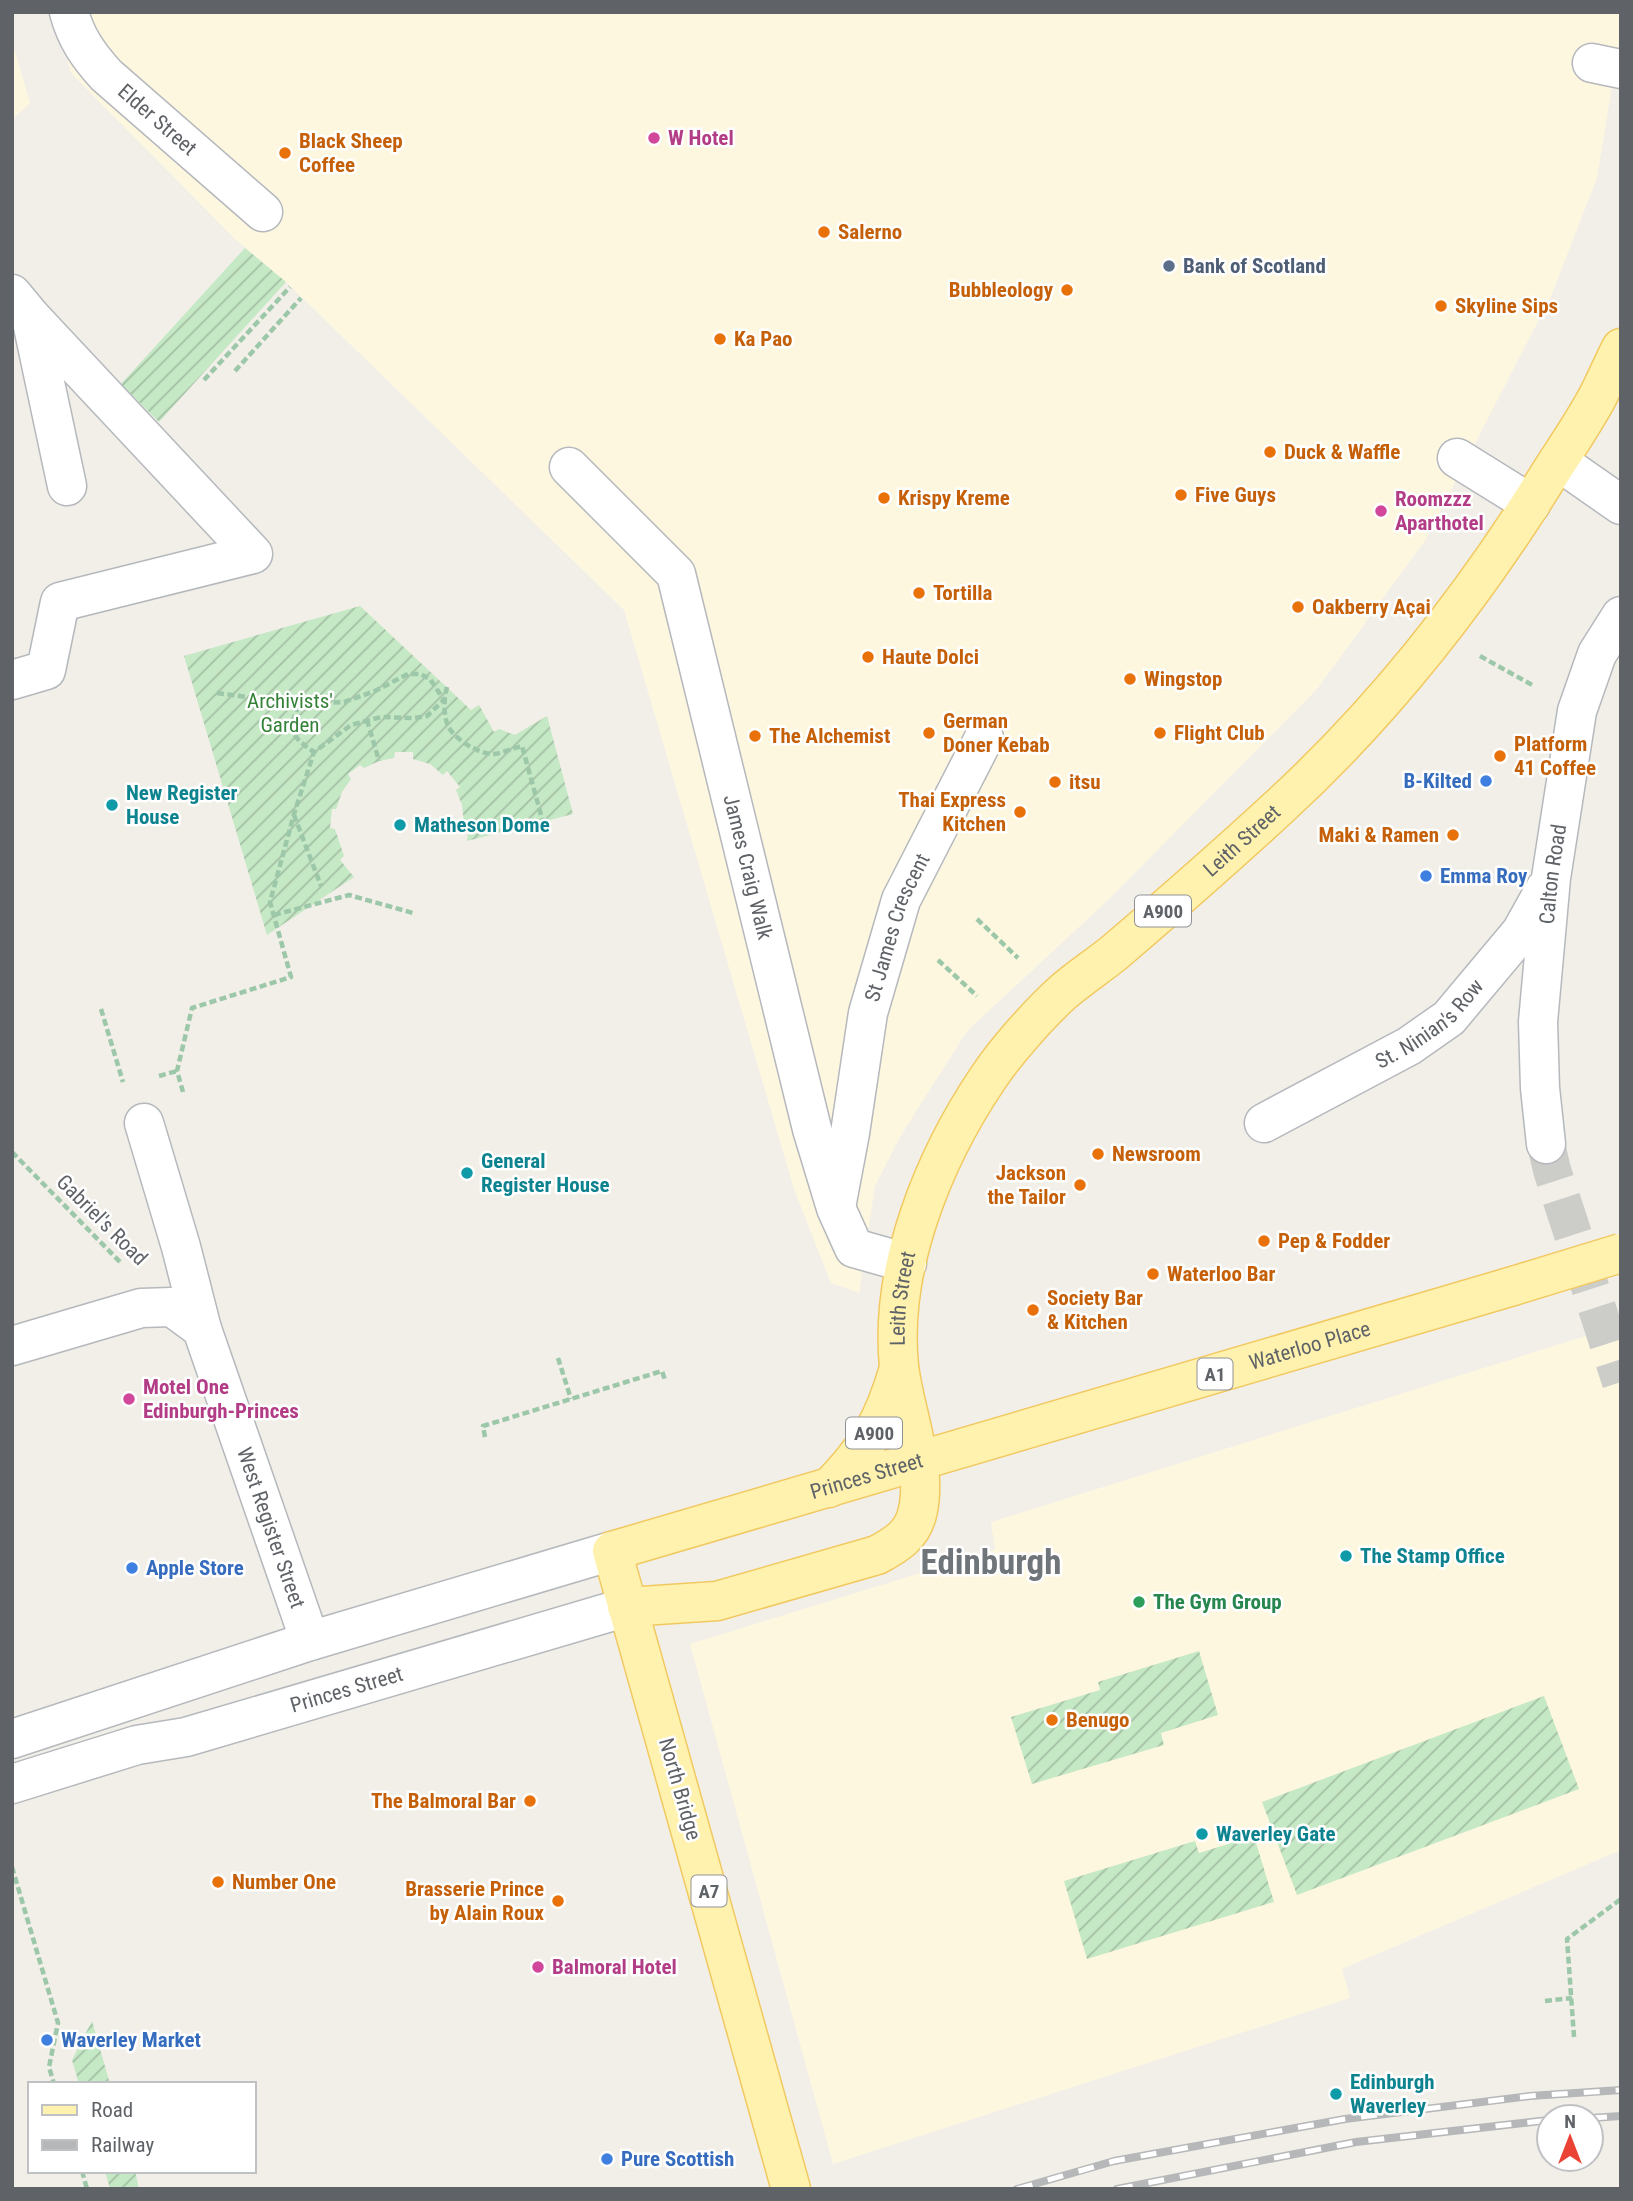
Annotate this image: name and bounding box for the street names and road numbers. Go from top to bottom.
street label: Elder Street [113,79,201,160]
street label: James Craig Walk [718,792,777,942]
street label: Leith Street [1199,800,1285,882]
street label: Calton Road [1535,822,1571,925]
street label: St James Crescent [860,850,935,1004]
road number: A900 [1135,896,1191,926]
street label: St. Ninian's Row [1371,974,1489,1074]
street label: Gabriel's Road [52,1170,152,1270]
street label: Leith Street [886,1249,920,1346]
street label: Waterloo Place [1246,1317,1373,1375]
road number: A1 [1198,1358,1232,1390]
road number: A900 [846,1418,902,1448]
street label: West Register Street [232,1444,310,1611]
street label: Princes Street [807,1448,926,1504]
street label: Princes Street [287,1662,406,1718]
street label: North Bridge [654,1735,706,1843]
road number: A7 [692,1876,726,1907]

